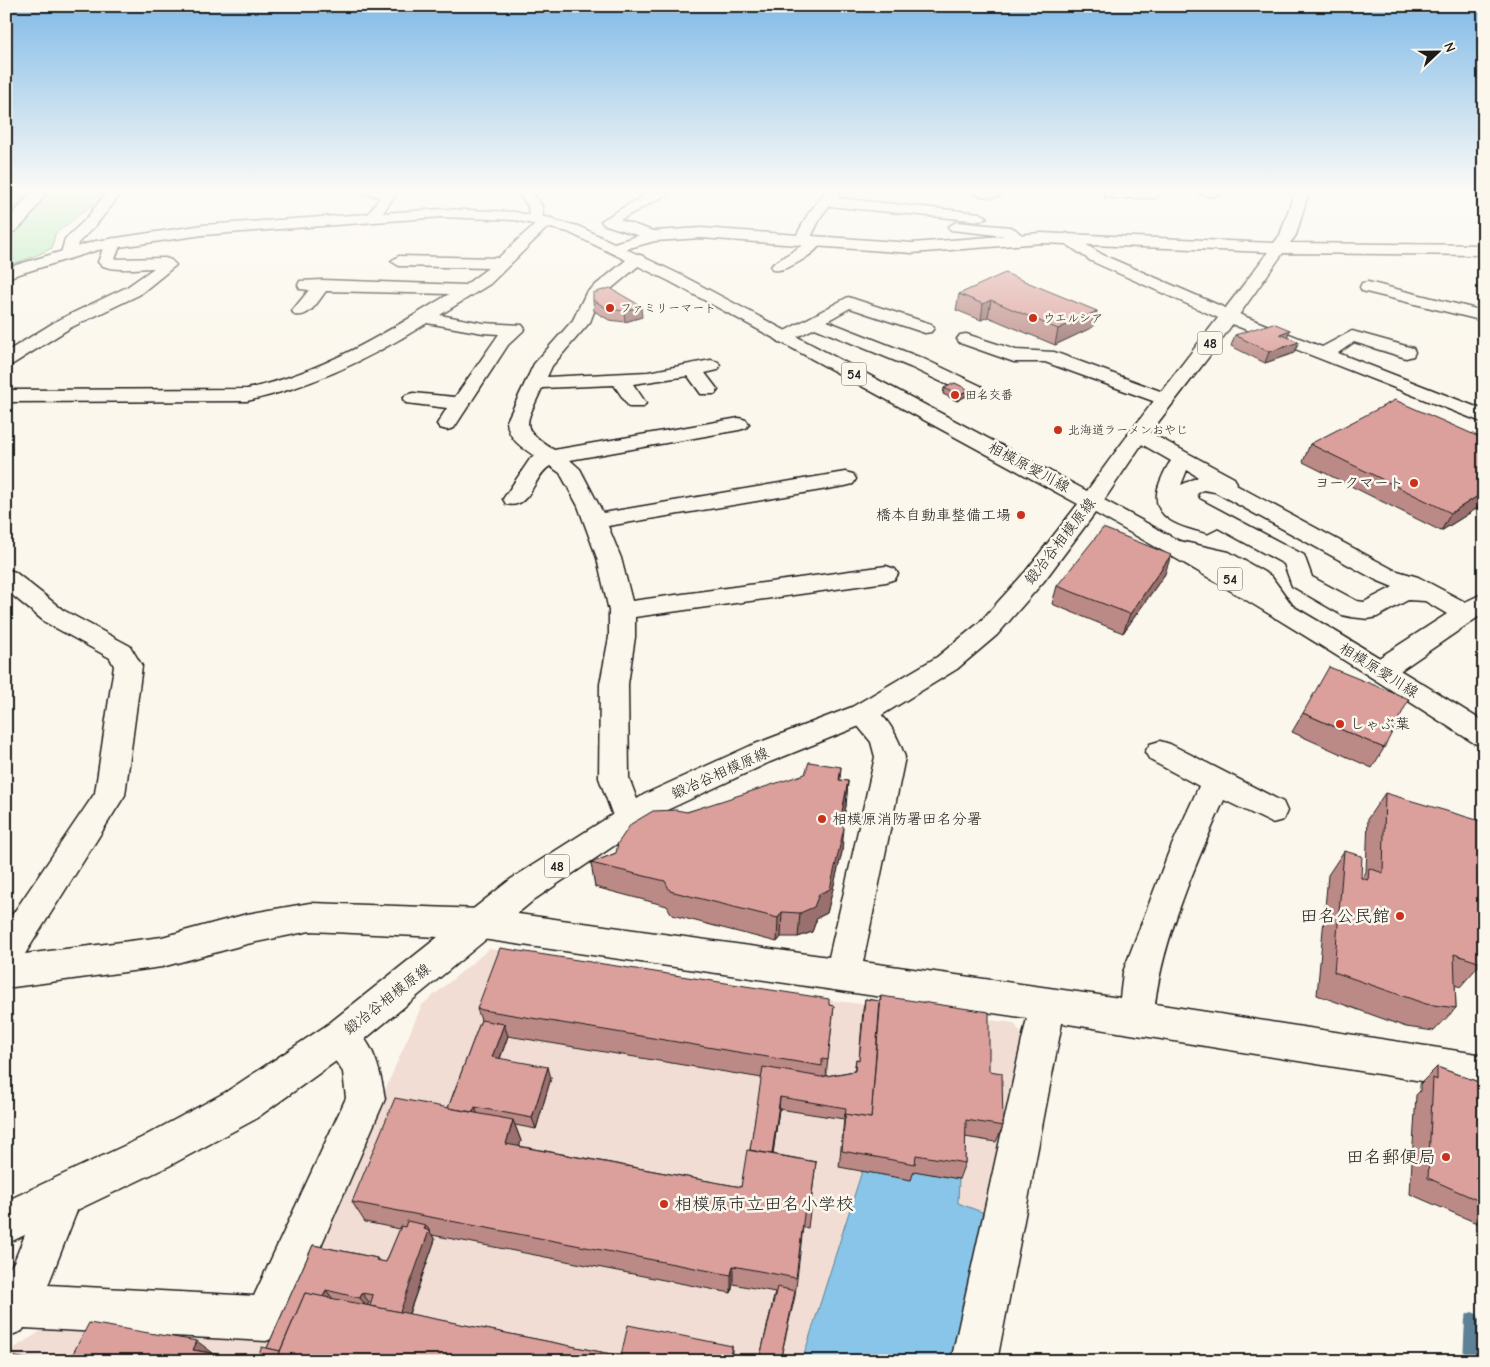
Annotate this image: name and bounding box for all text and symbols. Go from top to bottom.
north arrow [1412,28,1462,78]
text: N [1440,40,1459,55]
place label: ファミリーマート [620,301,716,315]
marker: ファミリーマート [604,302,616,314]
place label: ウエルシア [1043,311,1103,325]
marker: ウエルシア [1027,312,1039,324]
road number: 48 [1198,332,1222,354]
road number: 54 [842,362,866,386]
place label: 田名交番 [965,388,1013,402]
marker: 田名交番 [949,389,961,401]
place label: 北海道ラーメンおやじ [1068,423,1188,437]
marker: 北海道ラーメンおやじ [1052,424,1064,436]
street label: 相模原愛川線 [985,438,1073,496]
place label: ヨークマート [1315,474,1404,492]
marker: ヨークマート [1408,477,1420,489]
street label: 鍛冶谷相模原線 [1021,494,1099,588]
place label: 橋本自動車整備工場 [876,506,1011,524]
marker: 橋本自動車整備工場 [1015,509,1027,521]
road number: 54 [1218,568,1242,590]
street label: 相模原愛川線 [1336,639,1422,701]
place label: しゃぶ葉 [1350,715,1410,733]
marker: しゃぶ葉 [1334,718,1346,730]
street label: 鍛冶谷相模原線 [668,743,772,803]
place label: 相模原消防署田名分署 [832,810,982,828]
marker: 相模原消防署田名分署 [816,813,828,825]
road number: 48 [544,854,570,878]
place label: 田名公民館 [1300,906,1390,927]
marker: 田名公民館 [1394,910,1406,922]
street label: 鍛冶谷相模原線 [340,960,434,1038]
place label: 田名郵便局 [1346,1147,1436,1168]
marker: 田名郵便局 [1440,1151,1452,1163]
place label: 相模原市立田名小学校 [674,1194,854,1215]
marker: 相模原市立田名小学校 [658,1198,670,1210]

